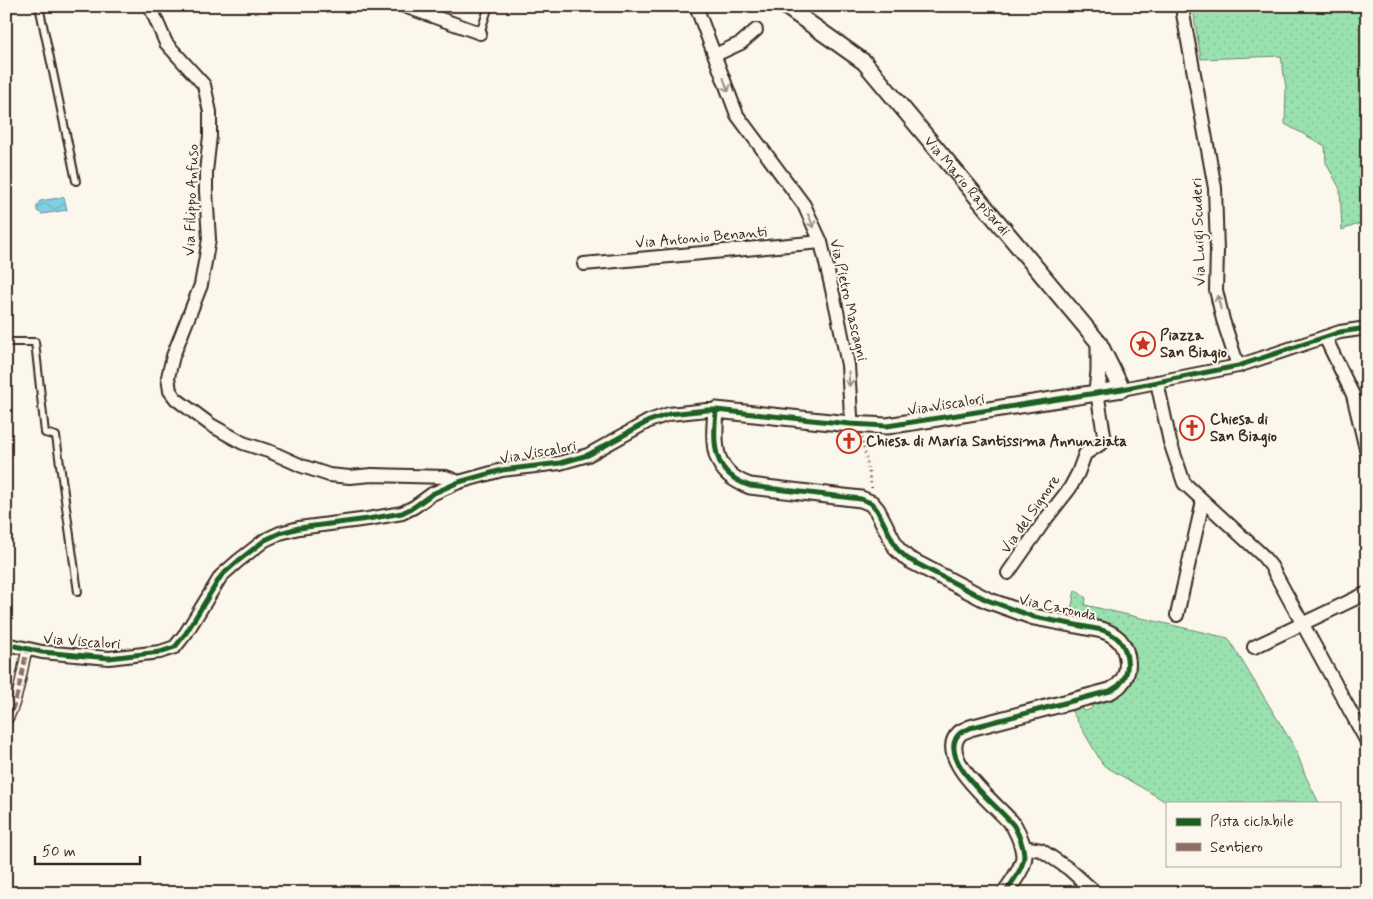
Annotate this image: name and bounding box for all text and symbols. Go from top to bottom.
one-way arrow [722,76,731,92]
street label: Via Mario Rapisardi [919,132,1014,240]
street label: Via Filippo Anfuso [180,144,204,256]
street label: Via Luigi Scuderi [1187,177,1212,287]
one-way arrow [807,213,817,228]
street label: Via Antonio Benanti [635,222,768,254]
street label: Via Pietro Mascagni [824,237,872,363]
one-way arrow [1214,295,1223,311]
place label: Piazza San Biagio [1160,326,1227,364]
place icon: Piazza San Biagio [1130,331,1156,357]
one-way arrow [845,370,854,386]
street label: Via Viscalori [906,389,986,421]
place label: Chiesa di San Biagio [1210,410,1277,448]
church icon: Chiesa di San Biagio [1179,415,1205,441]
church icon: Chiesa di Maria Santissima Annunziata [836,428,862,454]
place label: Chiesa di Maria Santissima Annunziata [866,432,1127,452]
street label: Via Viscalori [498,436,578,470]
street label: Via del Signore [996,471,1065,558]
street label: Via Caronda [1017,590,1099,626]
street label: Via Viscalori [43,629,121,655]
legend [1166,802,1340,866]
text: Pista ciclabile [1210,812,1294,832]
scale bar [35,834,140,866]
text: Sentiero [1210,838,1263,858]
text: 50 m [42,842,76,862]

